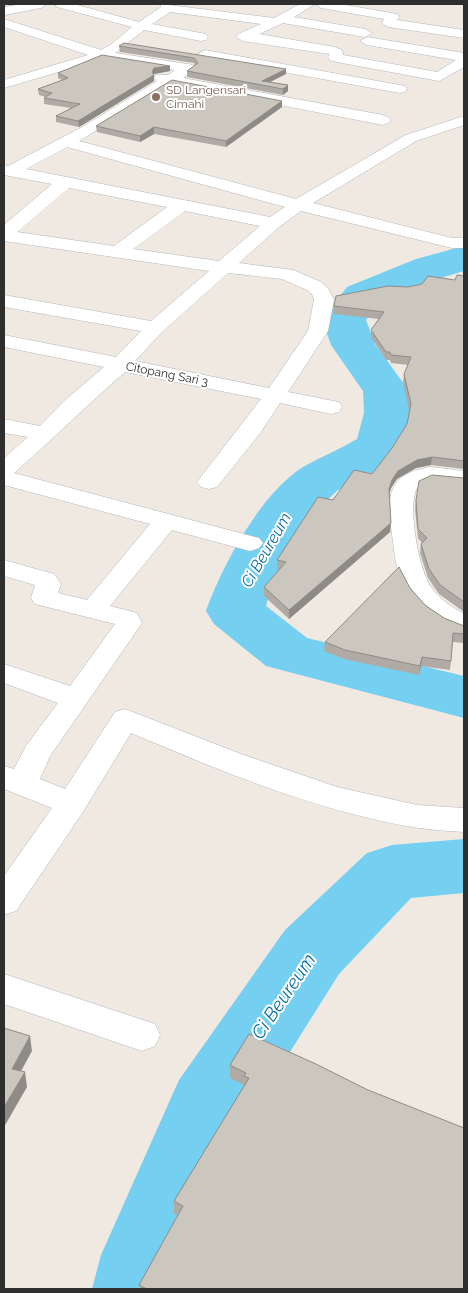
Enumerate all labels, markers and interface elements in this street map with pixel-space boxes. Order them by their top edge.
place label: SD Langensari Cimahi [166,83,246,111]
marker: SD Langensari Cimahi [150,91,162,103]
street label: Citopang Sari 3 [125,359,209,389]
water label: Ci Beureum [237,509,295,591]
water label: Ci Beureum [246,949,320,1043]

